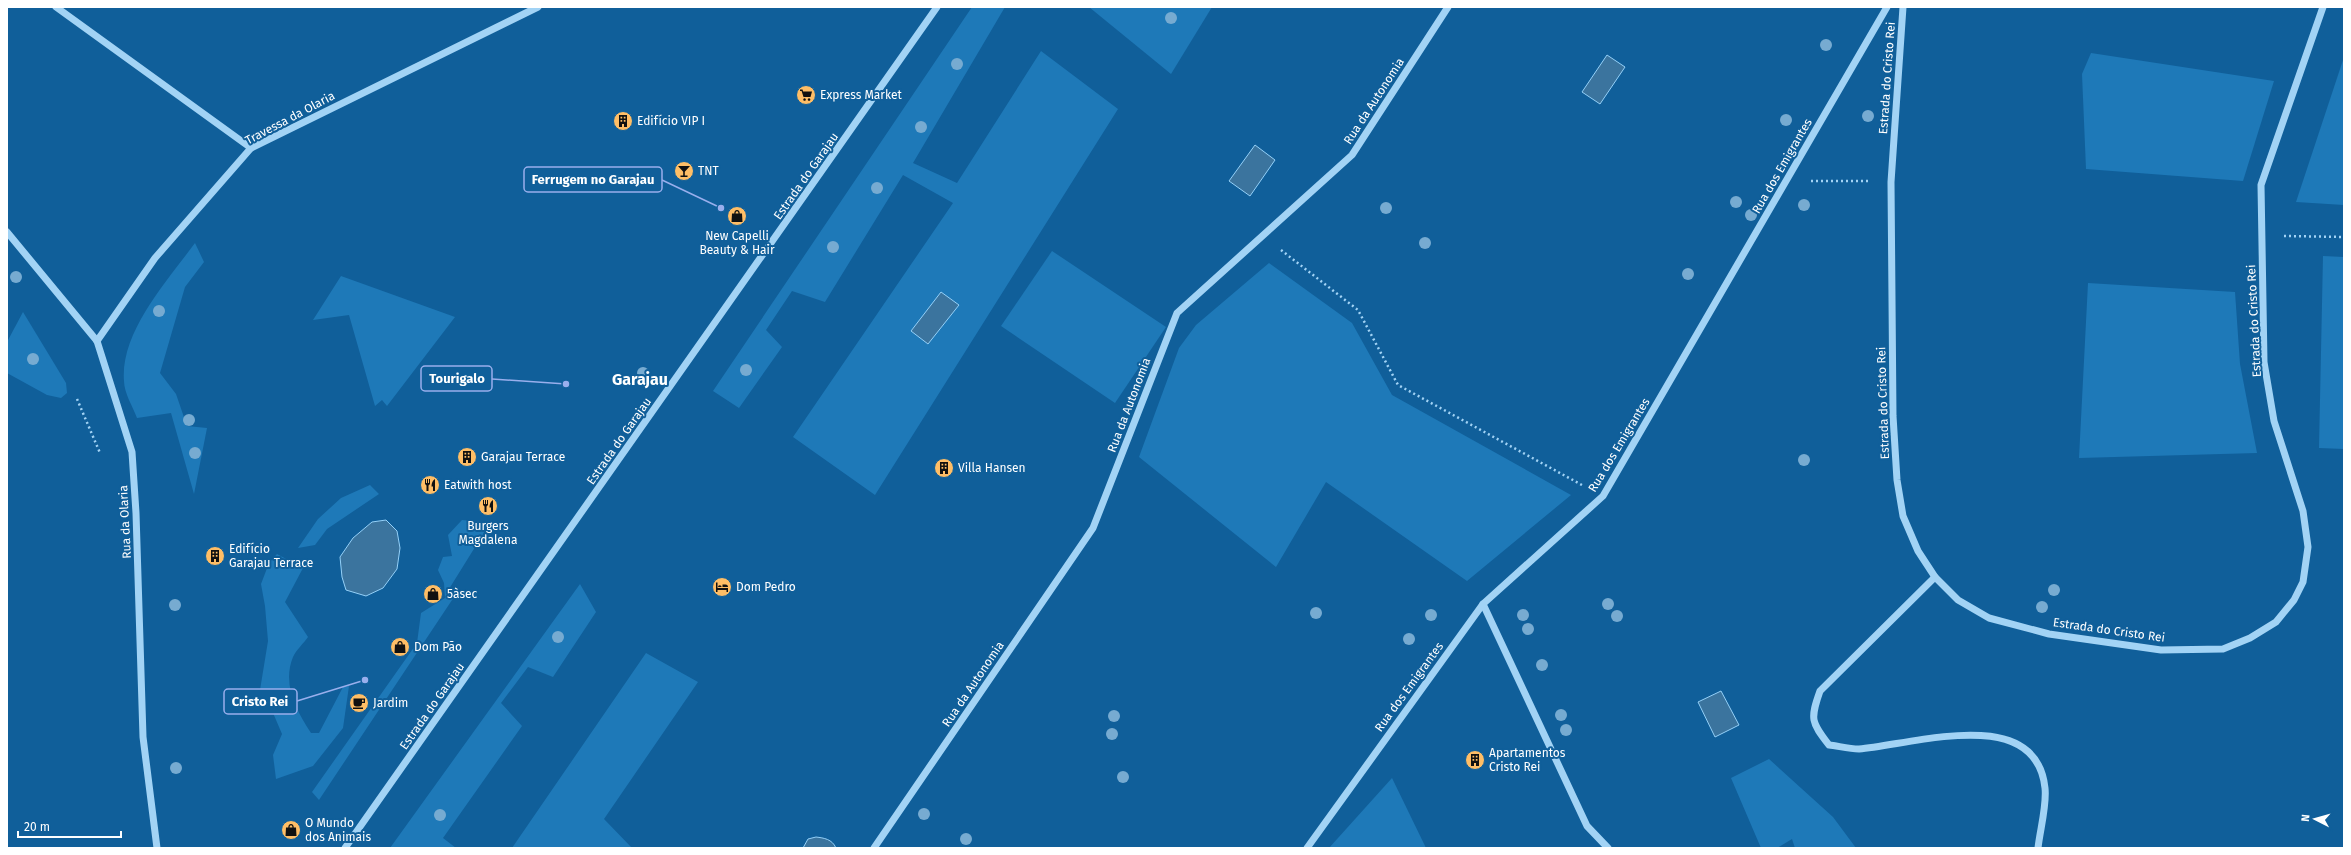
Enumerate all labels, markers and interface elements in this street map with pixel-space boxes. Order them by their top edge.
street label: Estrada do Cristo Rei [1876,21,1898,135]
street label: Rua da Autonomia [1341,55,1407,147]
supermarket icon: Express Market [795,84,817,106]
place label: Express Market [820,88,903,102]
street label: Travessa da Olaria [243,89,337,147]
building icon: Edifício VIP I [612,110,634,132]
place label: Edifício VIP I [637,114,705,128]
street label: Rua dos Emigrantes [1749,116,1815,216]
street label: Estrada do Garajau [771,130,841,222]
bar icon: TNT [673,160,695,182]
place label: TNT [698,164,719,178]
callout: Ferrugem no Garajau [524,167,662,192]
text: Ferrugem no Garajau [532,172,654,187]
shop icon: New Capelli Beauty & Hair [726,205,748,227]
place label: New Capelli Beauty & Hair [699,229,775,257]
street label: Estrada do Cristo Rei [2244,264,2264,378]
street label: Estrada do Cristo Rei [1874,346,1892,460]
street label: Rua da Autonomia [1105,356,1153,454]
callout: Tourigalo [421,366,492,391]
district label: Garajau [612,370,668,389]
text: Tourigalo [429,371,485,386]
street label: Estrada do Garajau [584,395,654,487]
street label: Rua dos Emigrantes [1585,395,1653,495]
building icon: Garajau Terrace [456,446,478,468]
place label: Garajau Terrace [481,450,565,464]
building icon: Villa Hansen [933,457,955,479]
place label: Villa Hansen [958,461,1026,475]
restaurant icon: Eatwith host [419,474,441,496]
place label: Eatwith host [444,478,512,492]
street label: Rua da Olaria [116,485,134,559]
restaurant icon: Burgers Magdalena [477,495,499,517]
place label: Burgers Magdalena [459,519,517,547]
place label: Edifício Garajau Terrace [229,542,313,570]
building icon: Edifício Garajau Terrace [204,545,226,567]
hotel icon: Dom Pedro [711,576,733,598]
place label: Dom Pedro [736,580,796,594]
shop icon: 5àsec [422,583,444,605]
place label: 5àsec [447,587,478,601]
street label: Estrada do Cristo Rei [2052,615,2166,645]
shop icon: Dom Pão [389,636,411,658]
street label: Rua da Autonomia [939,639,1007,729]
street label: Rua dos Emigrantes [1372,639,1446,734]
place label: Dom Pão [414,640,462,654]
street label: Estrada do Garajau [397,660,467,752]
callout: Cristo Rei [224,689,297,714]
cafe icon: Jardim [348,692,370,714]
text: Cristo Rei [232,694,289,709]
place label: Jardim [373,696,408,710]
place label: Apartamentos Cristo Rei [1489,746,1566,774]
building icon: Apartamentos Cristo Rei [1464,749,1486,771]
north arrow [2295,799,2335,839]
scale bar [18,813,121,839]
text: N [2299,814,2312,822]
place label: O Mundo dos Animais [305,816,371,844]
shop icon: O Mundo dos Animais [280,819,302,841]
text: 20 m [24,820,50,834]

